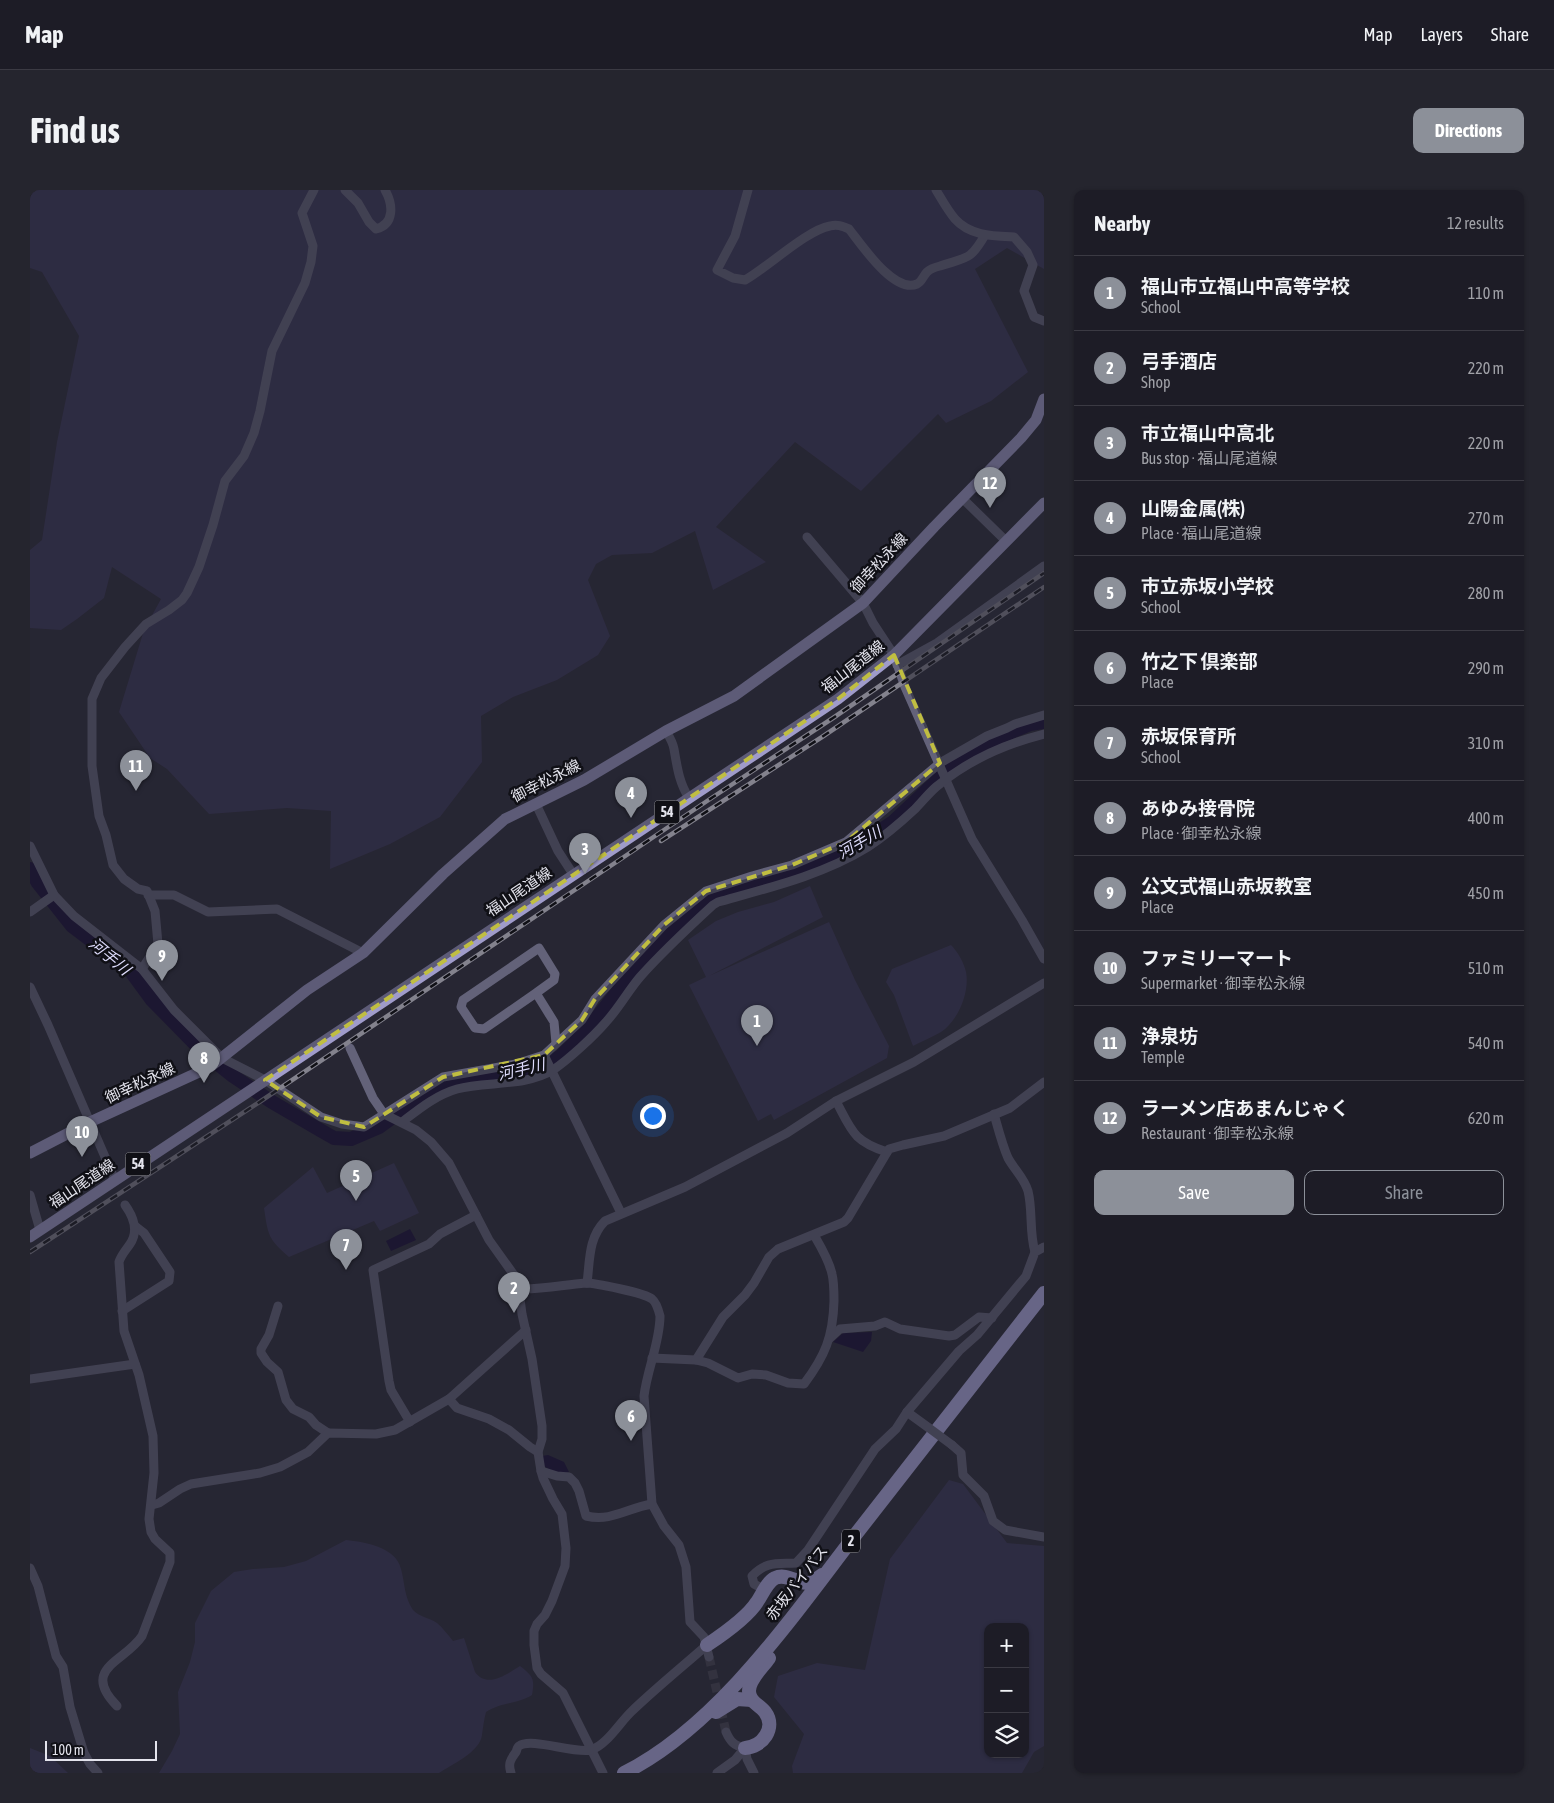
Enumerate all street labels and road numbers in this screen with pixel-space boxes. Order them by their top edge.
street label: 御幸松永線 [847,529,910,596]
street label: 福山尾道線 [818,637,887,696]
street label: 御幸松永線 [508,756,583,805]
road number: 54 [654,800,680,824]
street label: 福山尾道線 [483,864,555,920]
street label: 御幸松永線 [102,1059,177,1106]
road number: 54 [126,1152,150,1176]
street label: 福山尾道線 [46,1156,118,1212]
road number: 2 [842,1530,860,1552]
street label: 赤坂バイパス [762,1542,831,1623]

